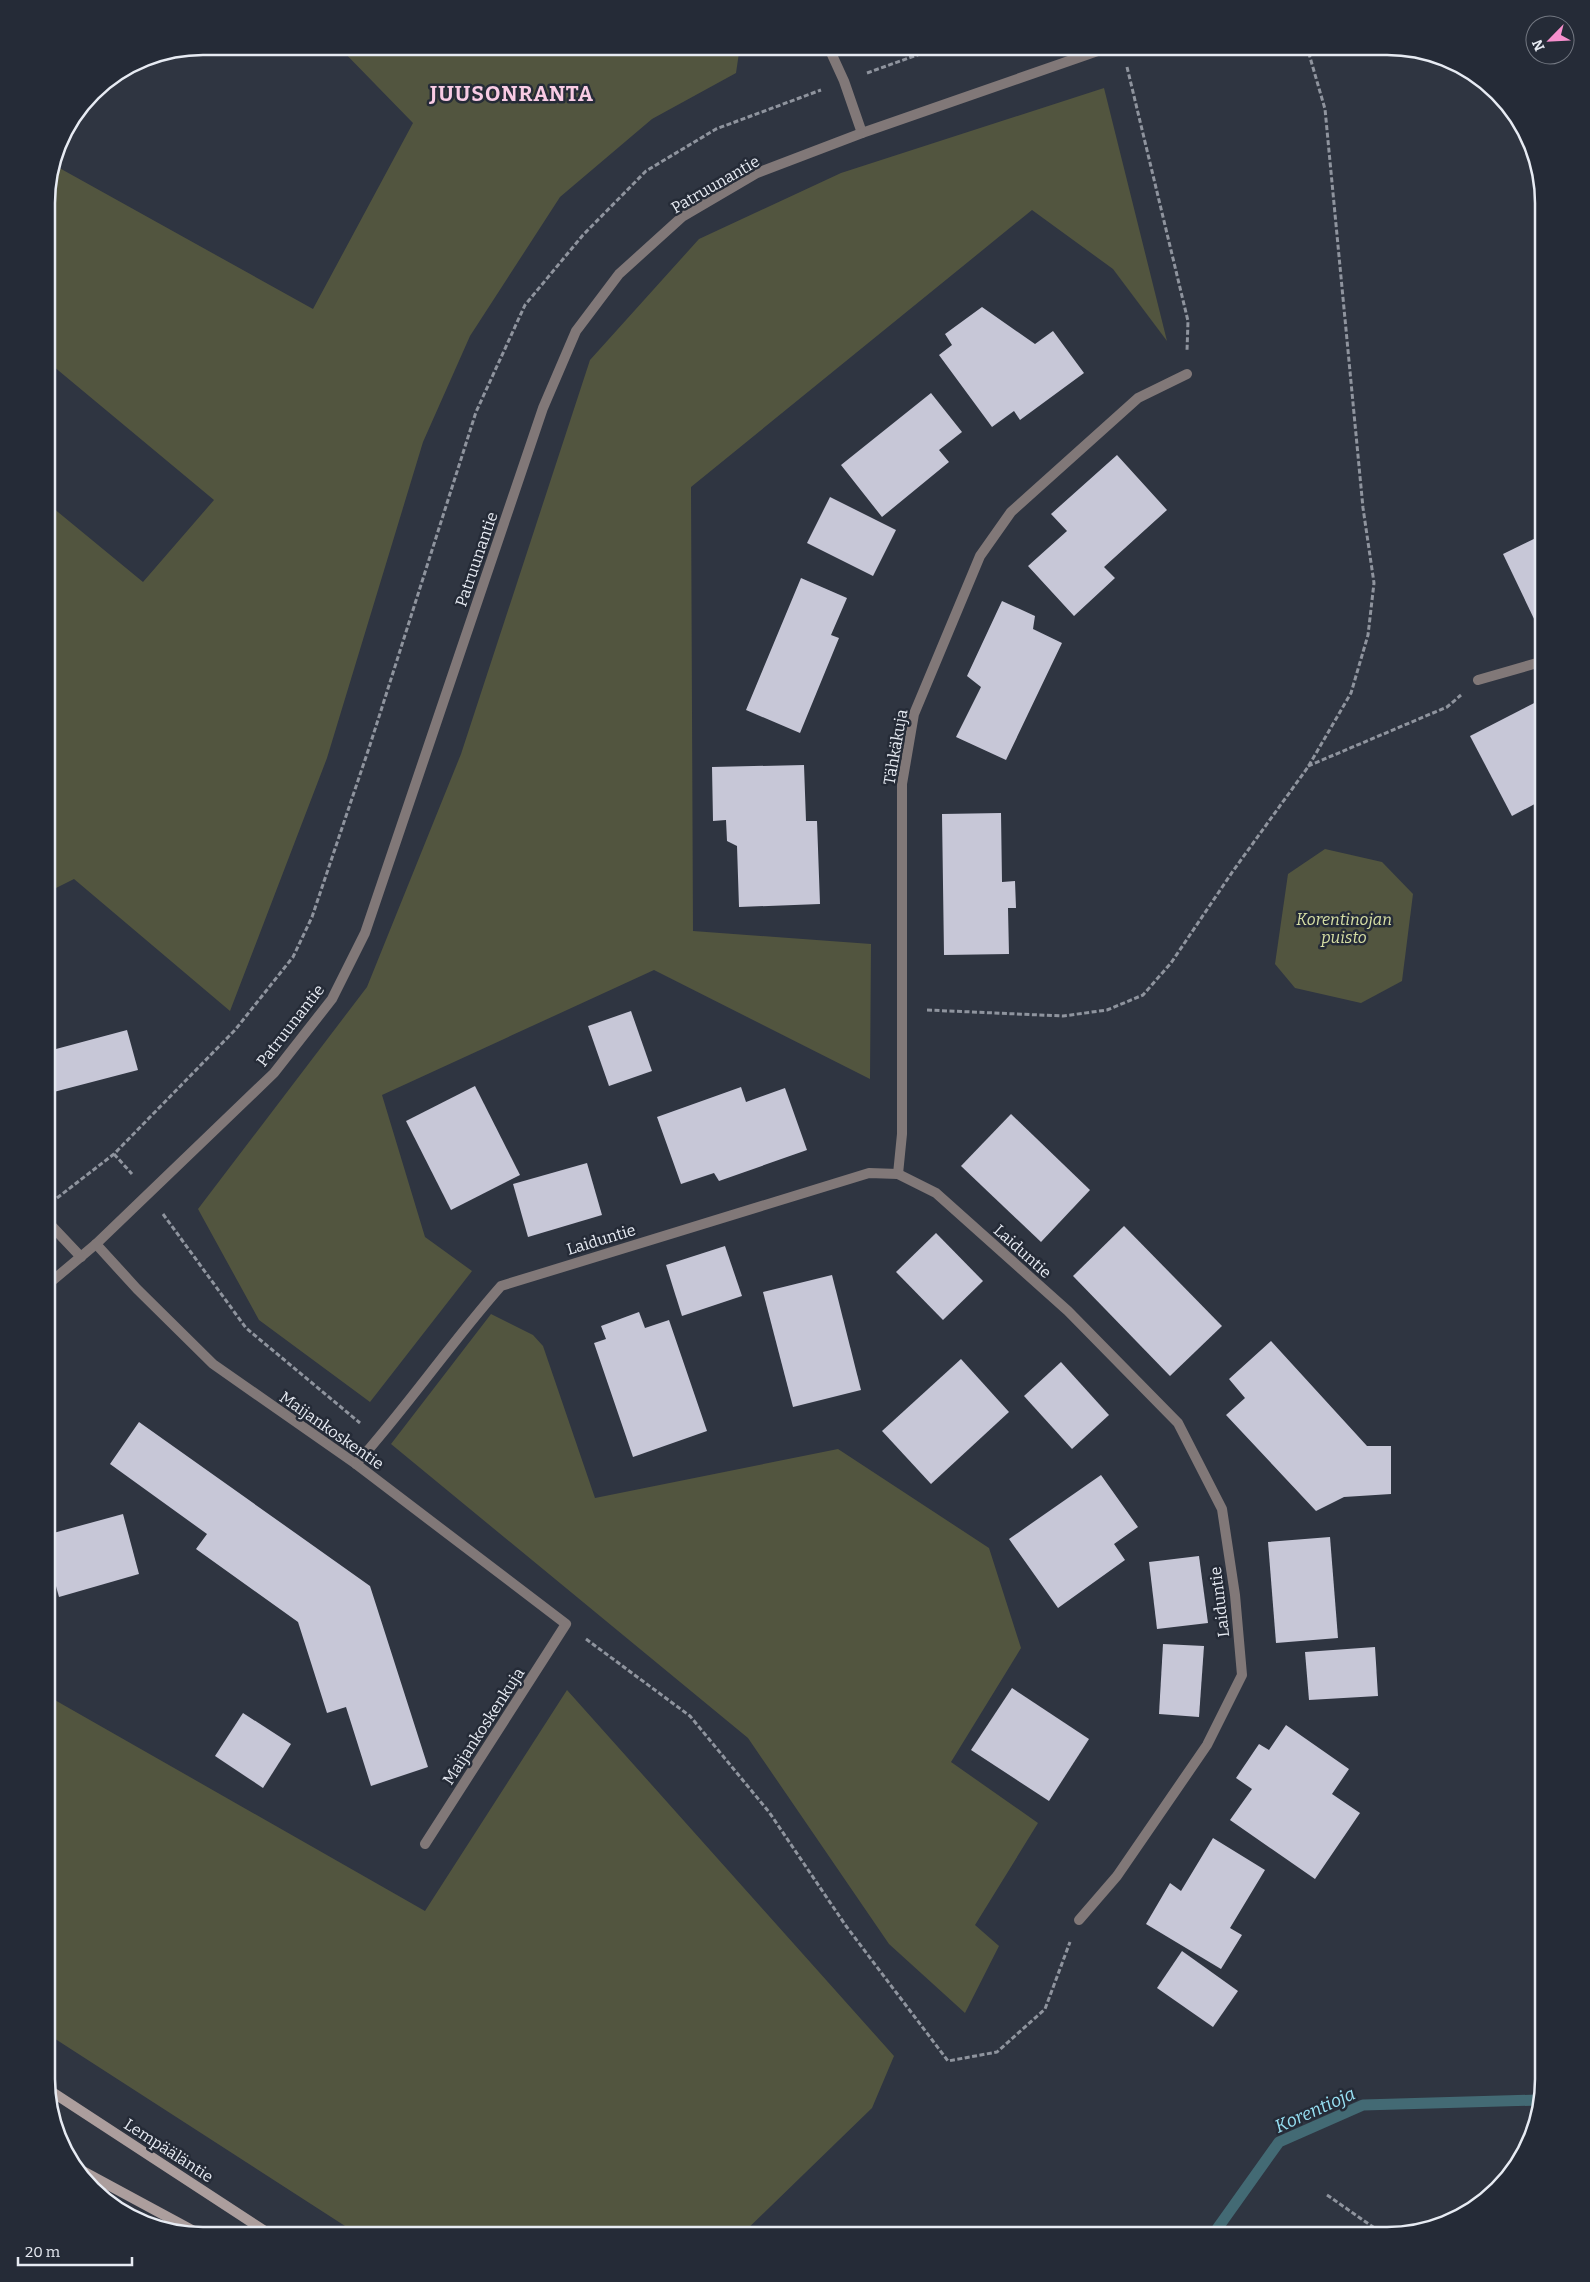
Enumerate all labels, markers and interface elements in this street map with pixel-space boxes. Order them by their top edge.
north arrow [1525,15,1575,65]
text: N [1529,37,1549,53]
district label: JUUSONRANTA [429,81,594,107]
street label: Patruunantie [668,151,763,217]
street label: Patruunantie [451,509,502,609]
street label: Tähkäkuja [880,708,912,786]
park label: Korentinojan puisto [1296,910,1392,947]
street label: Patruunantie [252,981,328,1070]
street label: Laiduntie [564,1220,638,1259]
street label: Laiduntie [990,1221,1055,1282]
street label: Maijankoskentie [276,1387,387,1473]
street label: Laiduntie [1206,1566,1233,1638]
street label: Maijankoskenkuja [439,1664,528,1788]
water label: Korentioja [1271,2082,1359,2138]
street label: Lempääläntie [121,2115,217,2186]
scale bar [18,2234,131,2266]
text: 20 m [25,2243,61,2261]

